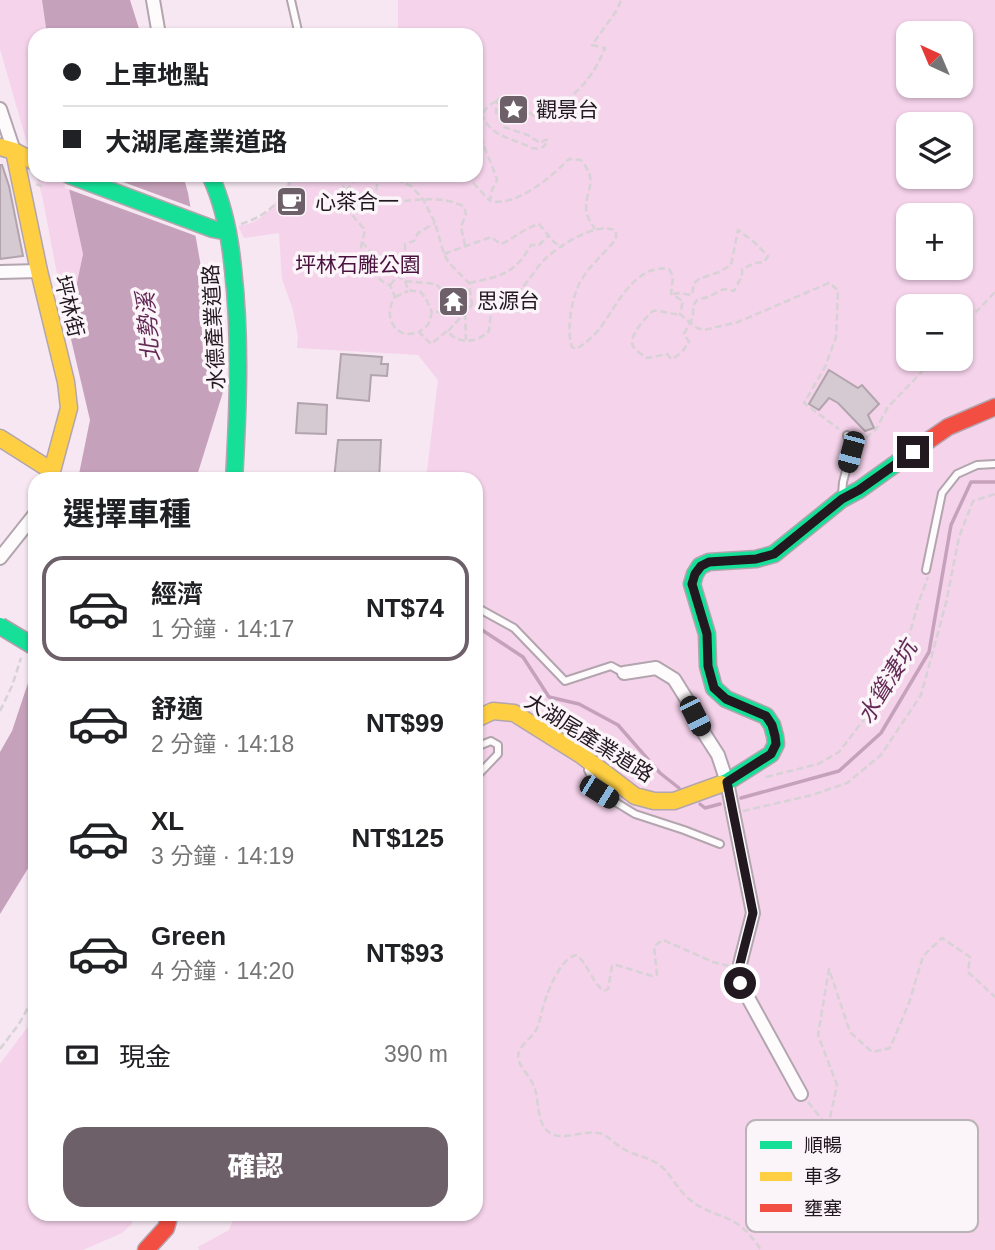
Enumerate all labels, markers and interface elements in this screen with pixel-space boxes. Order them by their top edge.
north arrow [896,21,973,98]
map controls [896,21,973,371]
text: 上車地點 [105,60,209,90]
place icon: 觀景台 [496,93,530,127]
place label: 觀景台 [536,98,599,121]
button: layers [896,112,973,189]
text: 大湖尾產業道路 [105,127,287,157]
cafe icon: 心茶合一 [275,185,309,219]
place label: 心茶合一 [315,190,399,213]
button: + [896,203,973,280]
park label: 坪林石雕公園 [295,253,421,276]
street label: 水德產業道路 [199,264,228,391]
street label: 坪林街 [51,273,88,339]
temple icon: 思源台 [437,284,471,318]
water label: 北勢溪 [132,289,164,363]
place label: 思源台 [477,289,540,312]
button: − [896,294,973,371]
car [836,429,867,475]
route end [897,436,929,468]
text: 選擇車種 [63,496,191,532]
icon: car [67,577,130,640]
text: 經濟 [151,579,203,609]
text: NT$74 [366,593,444,623]
text: 1 分鐘 · 14:17 [151,616,294,642]
water label: 水聳淒坑 [852,633,923,728]
street label: 大湖尾產業道路 [521,689,658,786]
icon: car [67,692,130,755]
car [677,693,714,739]
text: 舒適 [151,694,203,724]
text: NT$99 [366,708,444,738]
text: 2 分鐘 · 14:18 [151,731,294,757]
car [576,772,623,812]
text: XL [151,806,184,836]
icon: car [67,807,130,870]
text: NT$125 [352,823,444,853]
text: 3 分鐘 · 14:19 [151,843,294,869]
text: Green [151,921,226,951]
icon: car [67,922,130,985]
text: NT$93 [366,938,444,968]
text: 4 分鐘 · 14:20 [151,958,294,984]
route start [724,967,756,999]
icon: cash [63,1036,101,1074]
text: 390 m [384,1041,448,1067]
text: 現金 [119,1042,171,1072]
legend [746,1120,978,1232]
button: 確認 [63,1127,448,1207]
text: 順暢 [804,1135,842,1156]
text: 車多 [804,1166,842,1187]
text: 壅塞 [804,1198,842,1219]

